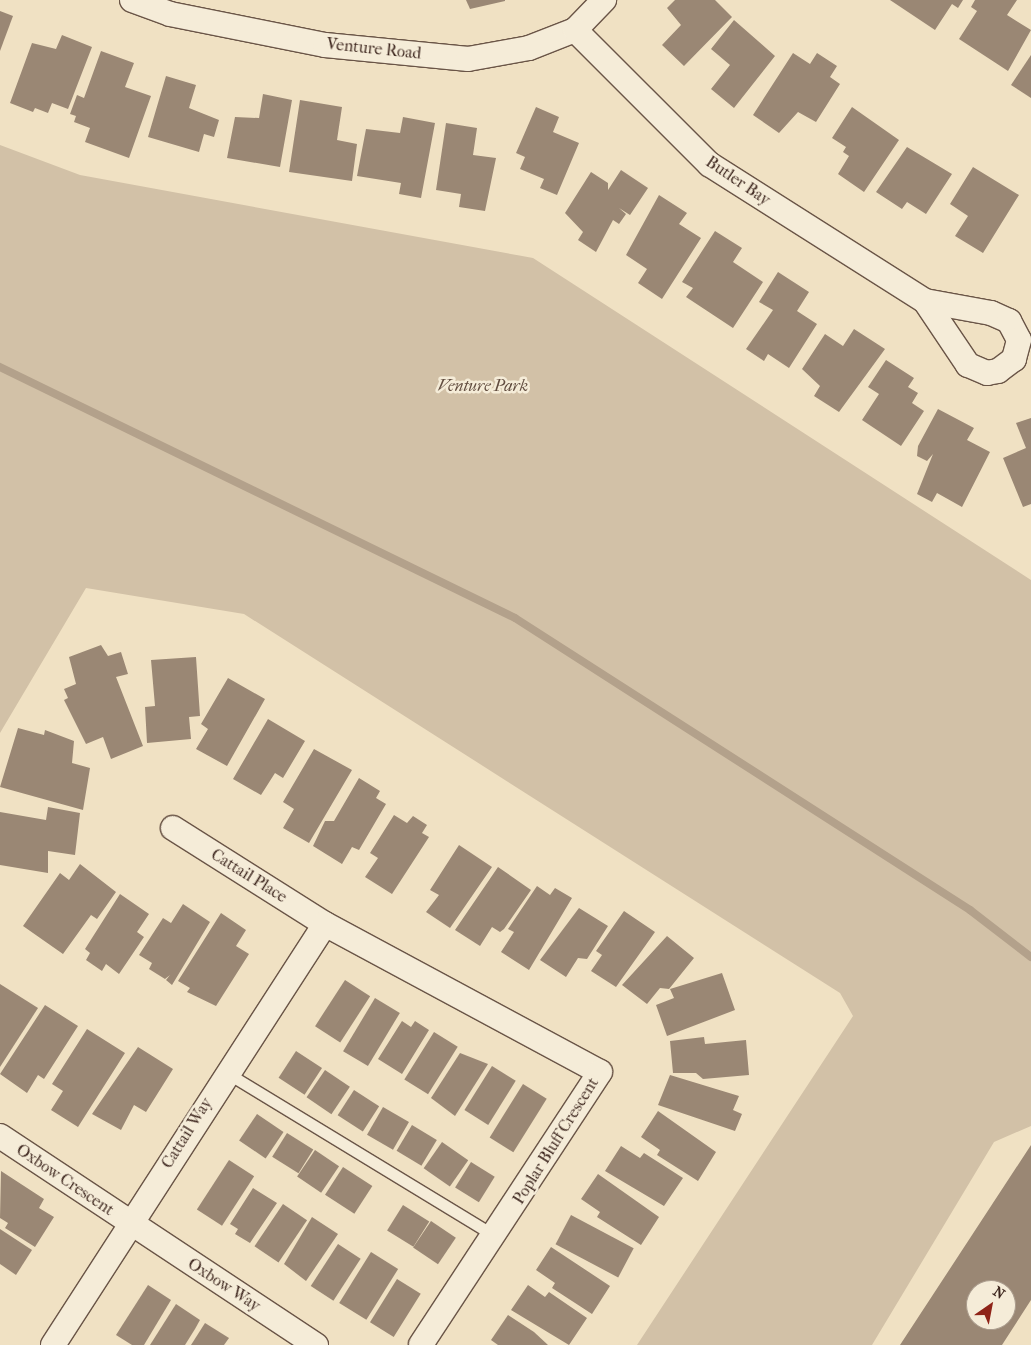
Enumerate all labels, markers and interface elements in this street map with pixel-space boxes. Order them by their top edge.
street label: Venture Road [326,34,422,64]
street label: Butler Bay [702,152,774,210]
park label: Venture Park [438,376,528,396]
street label: Cattail Place [207,845,291,907]
street label: Poplar Bluff Crescent [509,1074,603,1208]
street label: Cattail Way [158,1094,216,1172]
street label: Oxbow Crescent [13,1140,117,1220]
street label: Oxbow Way [184,1254,264,1316]
north arrow [966,1280,1016,1330]
text: N [990,1283,1008,1303]

